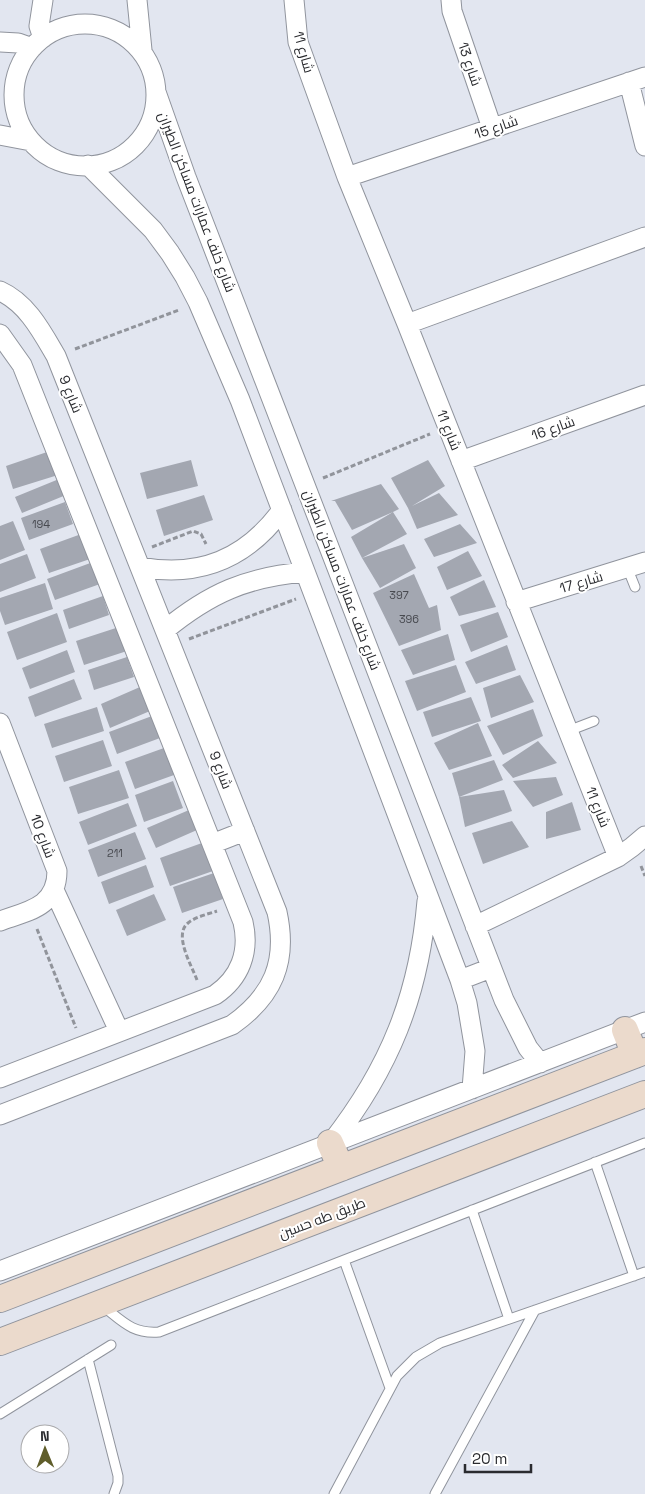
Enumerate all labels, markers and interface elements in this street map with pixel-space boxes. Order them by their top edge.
street label: شارع 11 [289,29,319,75]
street label: شارع 13 [454,40,486,88]
street label: شارع خلف عمارات مساكن الطيران [154,109,240,295]
street label: شارع 15 [472,111,520,143]
street label: شارع 9 [55,372,87,416]
street label: شارع 11 [433,407,465,453]
street label: شارع 16 [529,412,577,444]
street label: شارع خلف عمارات مساكن الطيران [299,487,385,673]
house number: 194 [32,517,50,531]
street label: شارع 17 [557,567,605,597]
house number: 397 [389,588,409,602]
house number: 396 [399,612,419,626]
street label: شارع 9 [206,748,236,792]
street label: شارع 11 [582,784,614,830]
street label: شارع 10 [26,812,60,860]
house number: 211 [107,846,123,860]
street label: طريق طه حسين [276,1193,368,1243]
north arrow [20,1424,70,1474]
text: N [40,1427,50,1445]
scale bar [465,1442,531,1474]
text: 20 m [472,1449,507,1468]

